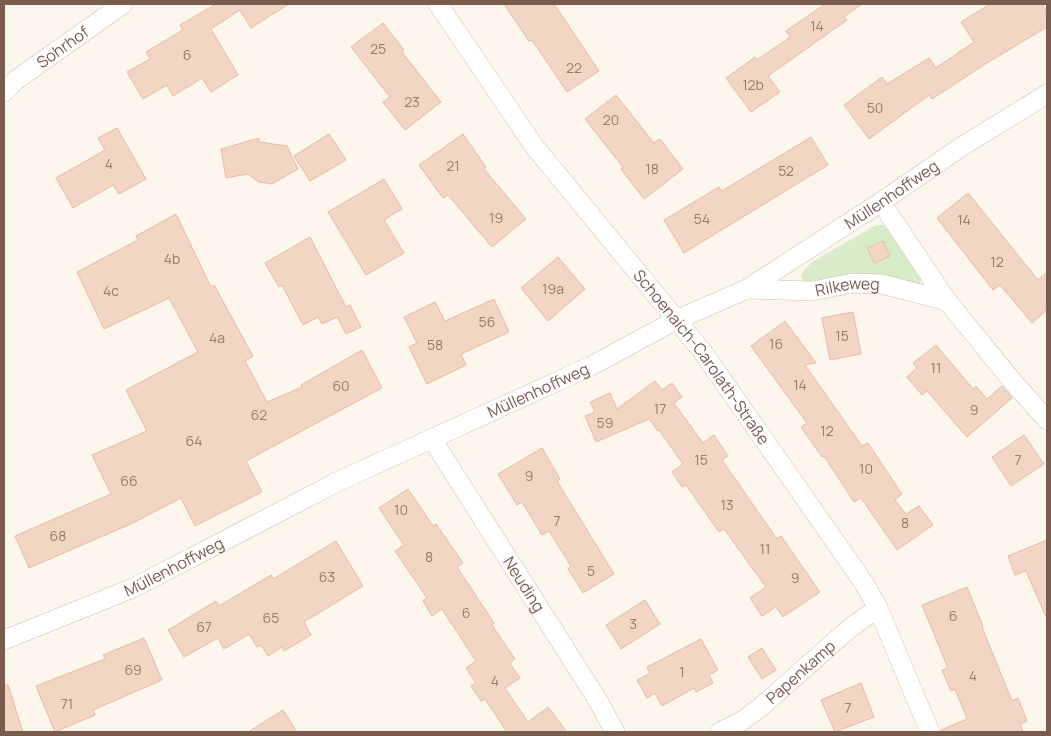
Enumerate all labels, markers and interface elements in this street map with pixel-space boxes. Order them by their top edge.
house number: 14 [810,16,824,35]
street label: Sohrhof [32,21,93,73]
house number: 25 [370,39,386,58]
house number: 6 [183,45,191,64]
house number: 22 [566,58,582,77]
house number: 12b [742,75,764,94]
house number: 23 [404,92,420,111]
house number: 50 [867,98,883,117]
house number: 20 [603,110,619,129]
house number: 4 [105,154,113,173]
street label: Müllenhoffweg [840,155,943,234]
house number: 21 [446,156,460,175]
house number: 18 [645,159,659,178]
house number: 52 [778,161,794,180]
house number: 19 [489,208,503,227]
house number: 54 [694,209,710,228]
house number: 14 [957,210,971,229]
house number: 4b [164,249,180,268]
house number: 12 [990,252,1004,271]
street label: Schoenaich-Carolath-Straße [628,265,775,449]
street label: Rilkeweg [813,272,880,301]
house number: 19a [542,279,564,298]
house number: 4c [103,281,119,300]
house number: 56 [479,312,495,331]
house number: 15 [835,326,849,345]
house number: 4a [209,328,225,347]
house number: 16 [769,334,783,353]
house number: 58 [427,335,443,354]
street label: Müllenhoffweg [484,357,592,423]
house number: 11 [931,358,941,377]
house number: 14 [793,375,807,394]
house number: 60 [332,376,350,395]
house number: 17 [654,399,666,418]
house number: 9 [970,400,978,419]
house number: 62 [251,405,267,424]
house number: 59 [597,413,613,432]
house number: 12 [820,421,834,440]
house number: 64 [186,431,202,450]
house number: 15 [694,450,708,469]
house number: 7 [1014,450,1022,469]
house number: 10 [859,459,873,478]
house number: 9 [525,466,533,485]
house number: 66 [120,471,138,490]
house number: 13 [720,495,734,514]
house number: 10 [394,500,408,519]
house number: 7 [553,511,561,530]
house number: 8 [901,513,909,532]
house number: 68 [50,526,66,545]
street label: Müllenhoffweg [121,532,227,602]
house number: 11 [760,539,770,558]
house number: 8 [425,547,433,566]
street label: Neuding [498,552,550,616]
house number: 5 [587,561,595,580]
house number: 63 [319,567,335,586]
house number: 9 [791,568,799,587]
house number: 6 [462,603,470,622]
house number: 6 [949,606,957,625]
house number: 65 [263,608,279,627]
house number: 3 [629,614,637,633]
house number: 67 [196,617,212,636]
street label: Papenkamp [761,635,840,709]
house number: 69 [124,660,142,679]
house number: 1 [679,662,685,681]
house number: 4 [969,666,977,685]
house number: 4 [491,671,499,690]
house number: 71 [61,694,73,713]
house number: 7 [844,698,852,717]

